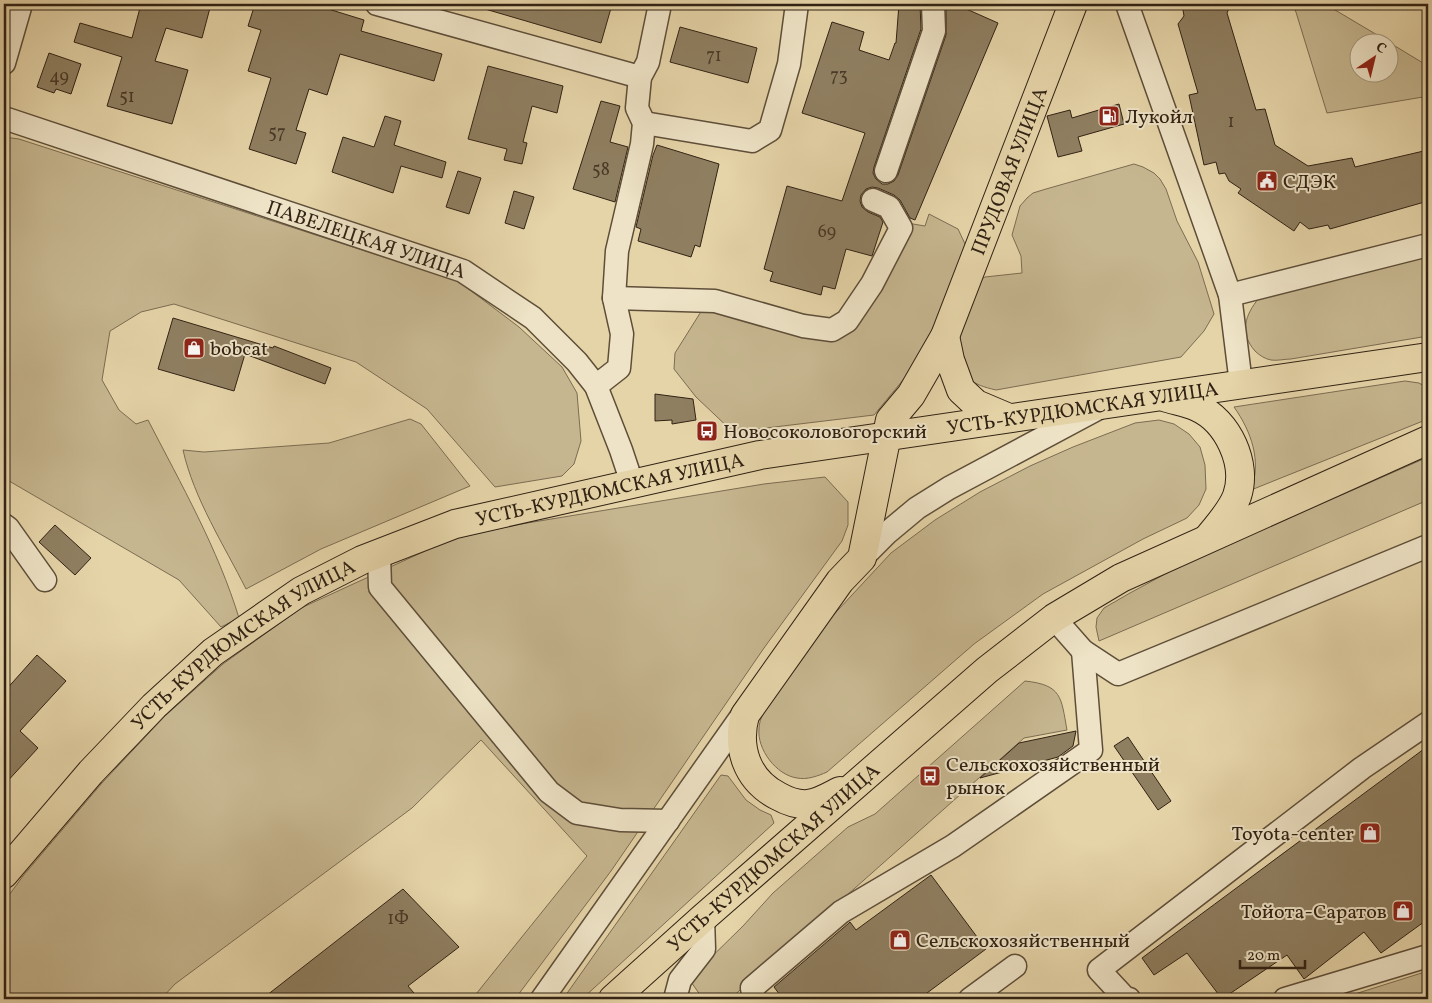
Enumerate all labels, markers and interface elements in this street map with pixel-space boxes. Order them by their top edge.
north arrow [1350,32,1400,82]
text: С [1371,38,1390,59]
house number: 71 [706,44,722,69]
house number: 73 [830,64,848,89]
house number: 49 [49,65,69,90]
street label: ПРУДОВАЯ УЛИЦА [965,83,1056,260]
house number: 51 [119,85,135,110]
fuel station icon: Лукойл [1097,104,1121,128]
place label: Лукойл [1125,104,1193,132]
house number: 1 [1228,110,1234,135]
house number: 57 [268,121,286,146]
house number: 58 [592,158,610,183]
public building icon: СДЭК [1255,169,1279,193]
place label: СДЭК [1283,169,1336,197]
street label: ПАВЕЛЕЦКАЯ УЛИЦА [262,194,469,287]
house number: 69 [818,220,836,245]
shop icon: bobcat [182,336,206,360]
place label: bobcat [210,336,268,364]
street label: УСТЬ-КУРДЮМСКАЯ УЛИЦА [945,376,1220,443]
bus stop icon: Новосоколовогорский [695,419,719,443]
place label: Новосоколовогорский [723,419,927,447]
street label: УСТЬ-КУРДЮМСКАЯ УЛИЦА [473,447,747,535]
street label: УСТЬ-КУРДЮМСКАЯ УЛИЦА [126,554,361,738]
place label: Сельскохозяйственный рынок [946,752,1160,803]
street label: УСТЬ-КУРДЮМСКАЯ УЛИЦА [662,758,887,959]
bus stop icon: Сельскохозяйственный рынок [918,764,942,788]
place label: Toyota-center [1232,821,1354,849]
shop icon: Toyota-center [1358,821,1382,845]
place label: Тойота-Саратов [1241,899,1387,927]
shop icon: Тойота-Саратов [1391,899,1415,923]
house number: 1Ф [387,907,409,932]
shop icon: Сельскохозяйственный [888,928,912,952]
place label: Сельскохозяйственный [916,928,1130,956]
scale bar [1240,938,1304,970]
text: 20 m [1247,946,1280,967]

